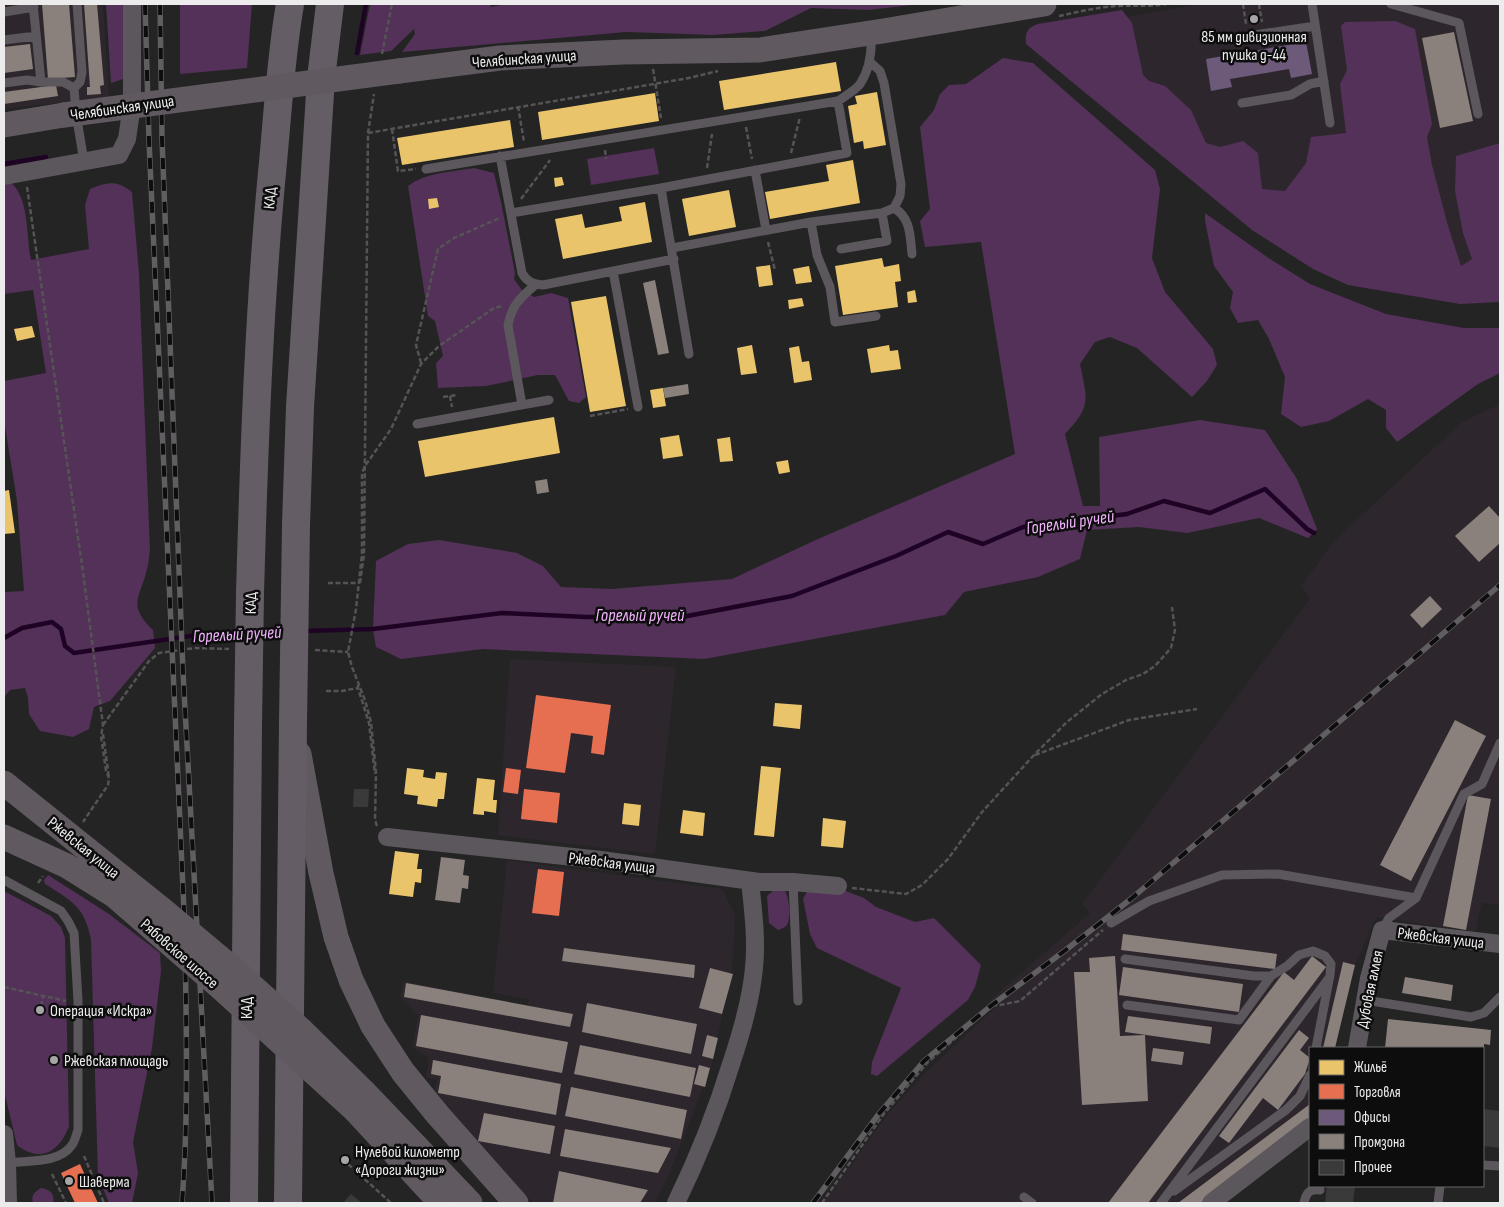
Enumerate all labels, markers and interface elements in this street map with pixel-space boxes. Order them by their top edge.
marker: 85 мм дивизионная пушка д-44 [1248,13,1260,25]
place label: 85 мм дивизионная пушка д-44 [1201,28,1307,65]
street label: Челябинская улица [471,46,577,73]
street label: Челябинская улица [69,92,175,125]
street label: КАД [260,186,281,210]
water label: Горелый ручей [1025,506,1116,539]
street label: КАД [242,591,261,614]
water label: Горелый ручей [596,605,685,626]
water label: Горелый ручей [192,622,283,647]
street label: Ржевская улица [43,813,123,883]
street label: Ржевская улица [567,849,656,878]
street label: Рябовское шоссе [136,915,222,993]
street label: Ржевская улица [1396,924,1485,953]
street label: Дубовая аллея [1353,949,1388,1030]
street label: КАД [238,997,257,1019]
place label: Операция «Искра» [50,1002,152,1021]
marker: Операция «Искра» [34,1004,46,1016]
legend [1309,1047,1484,1187]
place label: Ржевская площадь [64,1052,168,1071]
marker: Ржевская площадь [48,1054,60,1066]
text: Жильё [1354,1058,1387,1077]
text: Торговля [1354,1083,1401,1102]
text: Офисы [1354,1108,1390,1127]
text: Промзона [1354,1133,1405,1152]
place label: Нулевой километр «Дороги жизни» [355,1143,460,1180]
marker: Нулевой километр «Дороги жизни» [339,1154,351,1166]
text: Прочее [1354,1158,1392,1177]
place label: Шаверма [79,1173,130,1192]
marker: Шаверма [63,1175,75,1187]

